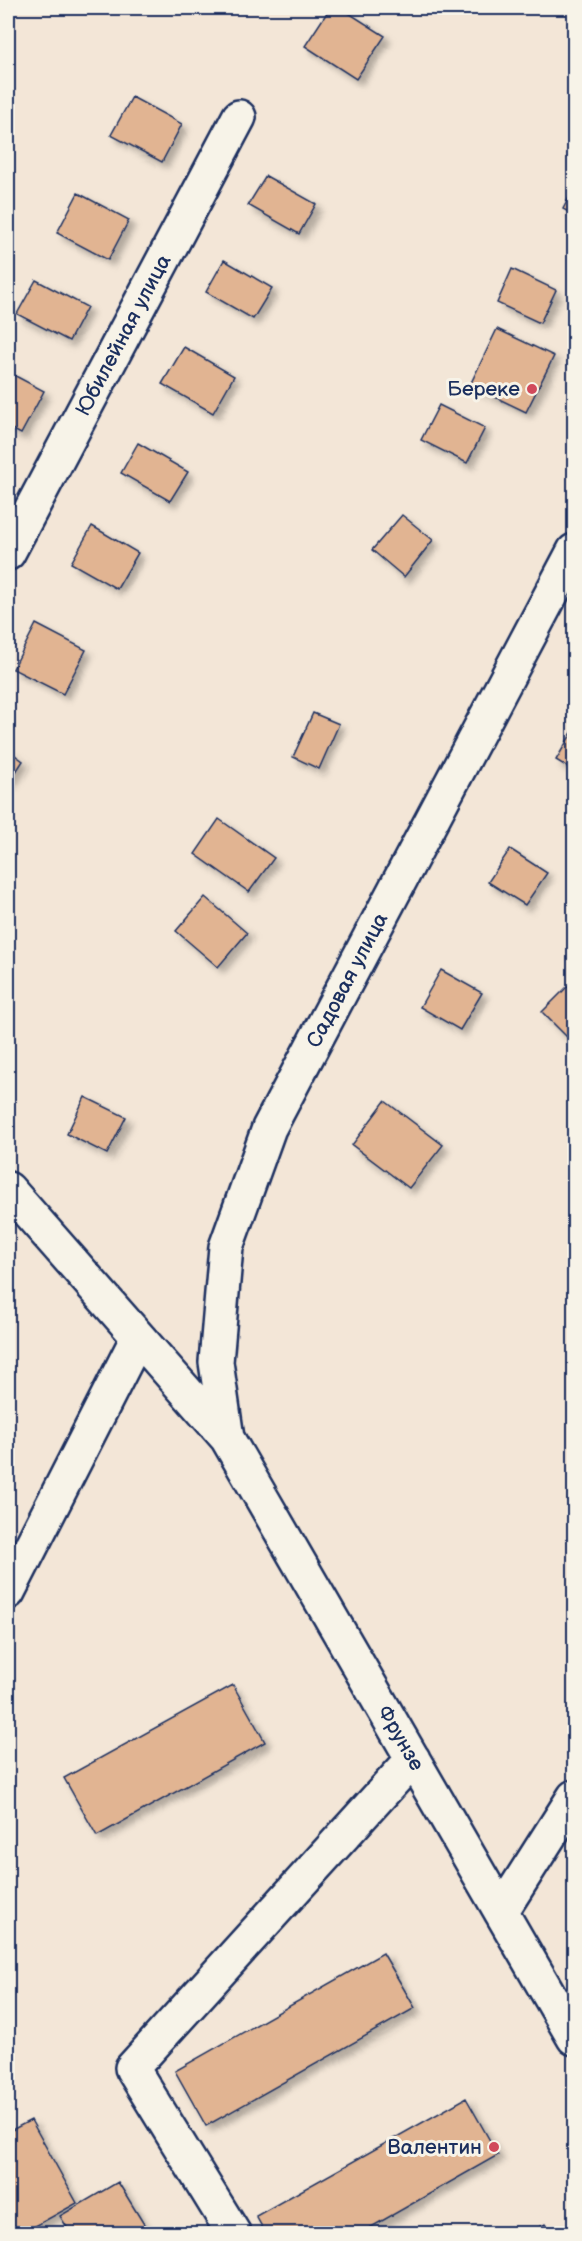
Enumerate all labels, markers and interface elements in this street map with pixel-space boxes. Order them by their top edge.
street label: Юбилейная улица [70,250,177,420]
place label: Береке [447,377,520,402]
marker: Береке [525,382,539,396]
street label: Садовая улица [301,908,394,1052]
street label: Фрунзе [372,1701,429,1776]
place label: Валентин [387,2135,482,2160]
marker: Валентин [487,2140,501,2154]

